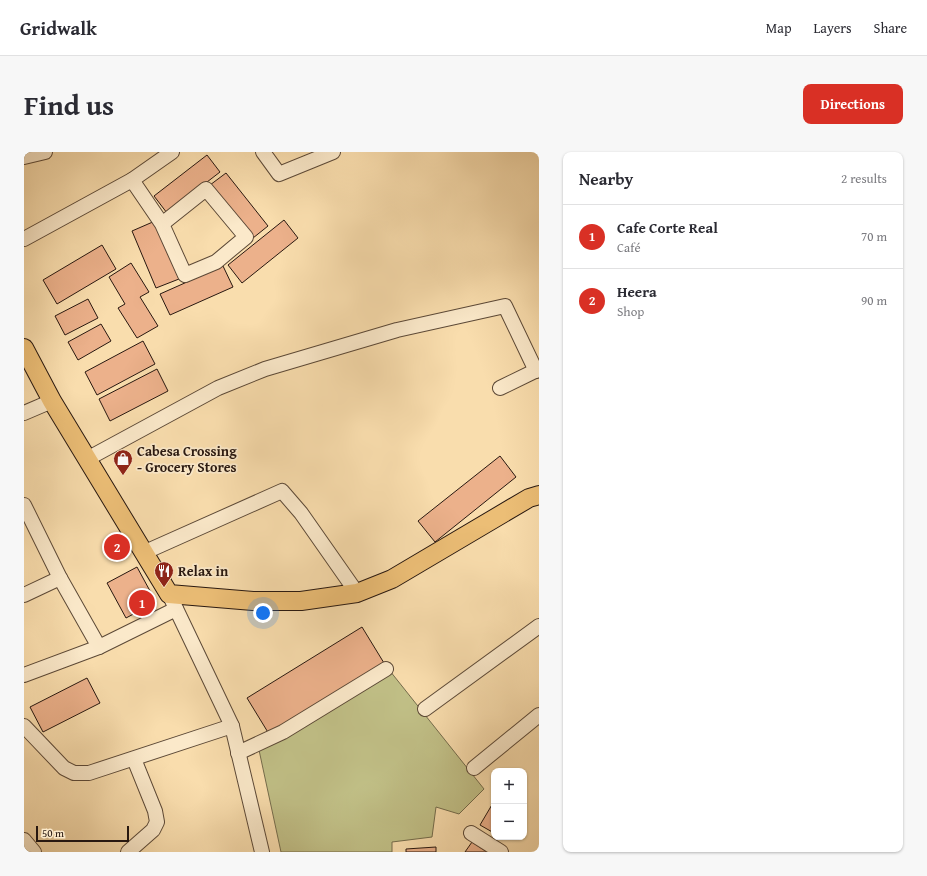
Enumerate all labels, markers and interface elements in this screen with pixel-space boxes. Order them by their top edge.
text: Gridwalk [20,14,97,42]
text: Map [766,18,792,38]
text: Layers [814,18,852,38]
text: Share [874,18,907,38]
text: Find us [24,84,114,125]
button: Directions [803,84,903,124]
text: Nearby [579,166,633,191]
text: 2 results [841,169,887,188]
text: Cafe Corte Real [617,217,718,238]
text: 1 [589,227,595,246]
text: 70 m [861,227,887,246]
text: Café [617,238,640,257]
text: Heera [617,281,657,302]
text: 2 [589,291,595,310]
text: 90 m [861,291,887,310]
text: Shop [617,302,644,321]
place label: Cabesa Crossing - Grocery Stores [137,441,237,477]
shop icon: Cabesa Crossing - Grocery Stores [112,448,134,476]
pin: 2 [104,532,130,562]
restaurant icon: Relax in [153,560,175,588]
place label: Relax in [178,561,229,581]
pin: 1 [129,588,155,618]
your location [253,603,273,623]
map controls [491,768,527,840]
button: + [491,768,527,804]
button: − [491,804,527,840]
scale bar [36,824,129,843]
text: 50 m [42,825,64,841]

